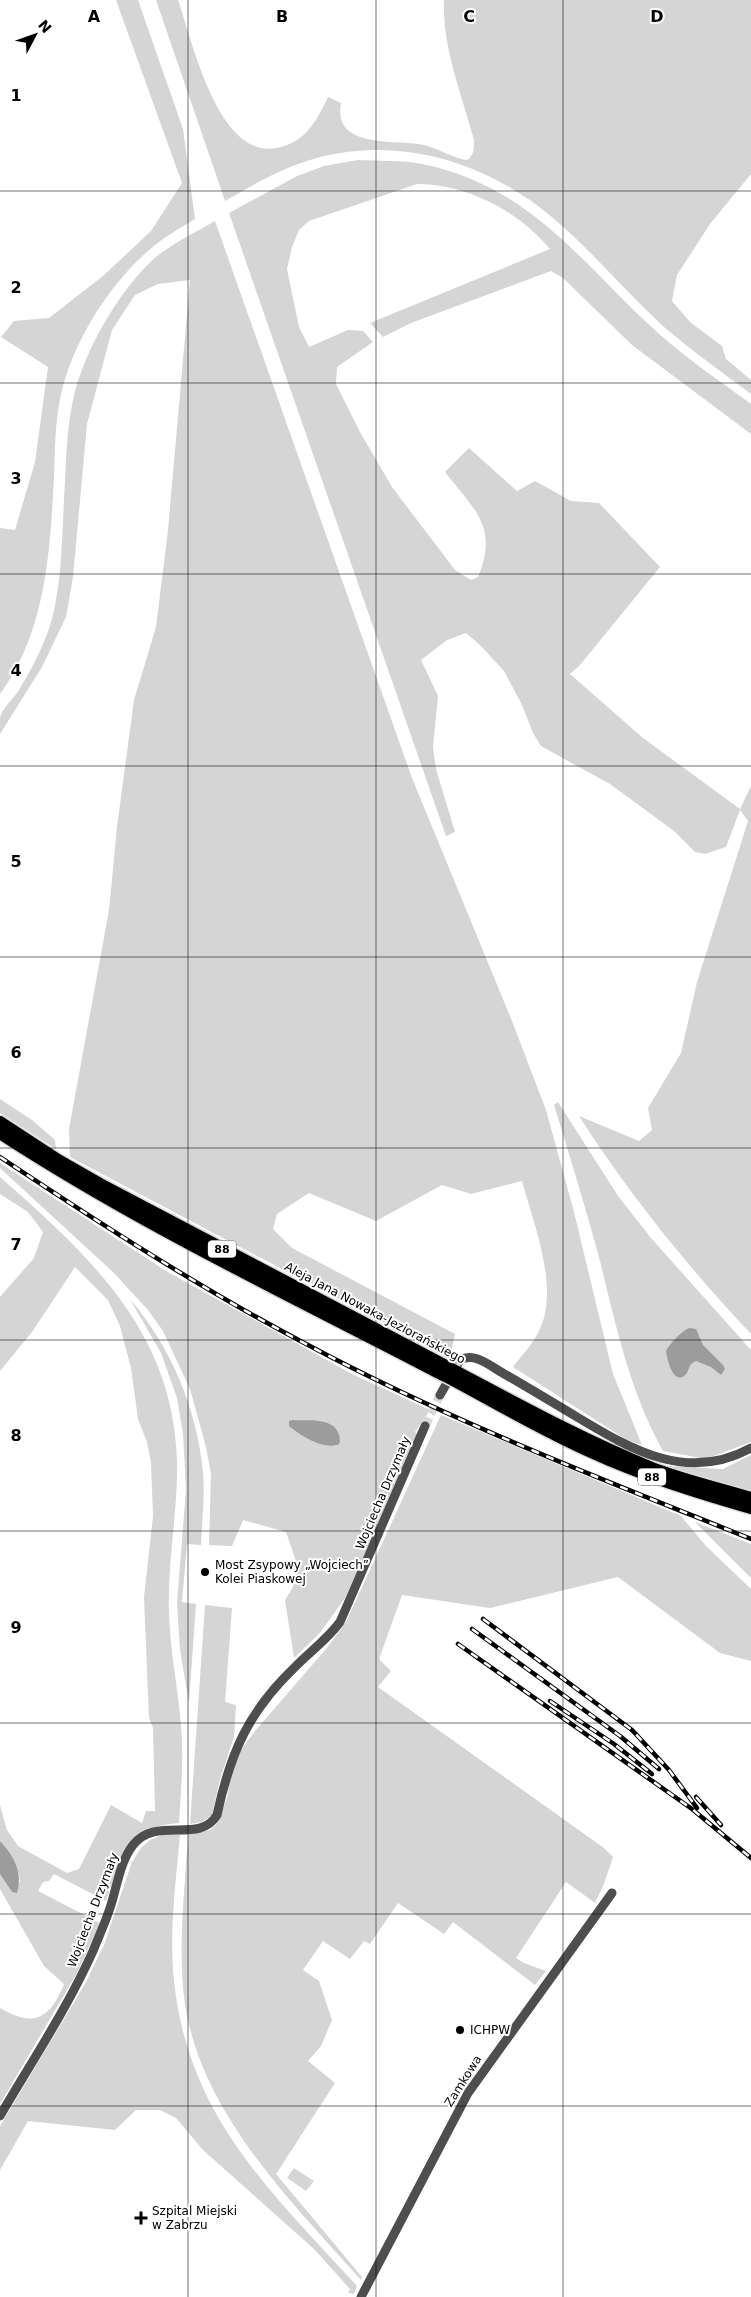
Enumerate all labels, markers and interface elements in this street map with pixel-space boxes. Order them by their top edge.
text: A [88,7,101,26]
text: B [276,7,288,26]
text: C [463,7,475,26]
text: D [650,7,664,26]
north arrow [10,10,60,60]
text: N [35,17,55,36]
text: 1 [10,86,22,105]
text: 2 [10,278,22,297]
text: 3 [10,469,22,488]
text: 4 [10,661,22,680]
text: 5 [10,852,22,871]
text: 6 [10,1043,22,1062]
text: 7 [10,1235,22,1254]
road number: 88 [208,1240,236,1258]
street label: Aleja Jana Nowaka-Jeziorańskiego [282,1259,468,1367]
text: 8 [10,1426,22,1445]
street label: Wojciecha Drzymały [353,1434,413,1552]
road number: 88 [638,1468,666,1485]
place label: Most Zsypowy „Wojciech” Kolei Piaskowej [215,1558,369,1586]
marker: Most Zsypowy „Wojciech” Kolei Piaskowej [199,1566,211,1578]
text: 9 [10,1618,22,1637]
street label: Wojciecha Drzymały [65,1851,121,1969]
place label: ICHPW [470,2023,510,2037]
marker: ICHPW [454,2024,466,2036]
street label: Zamkowa [442,2053,484,2109]
place label: Szpital Miejski w Zabrzu [152,2204,237,2232]
marker: Szpital Miejski w Zabrzu [134,2211,148,2225]

